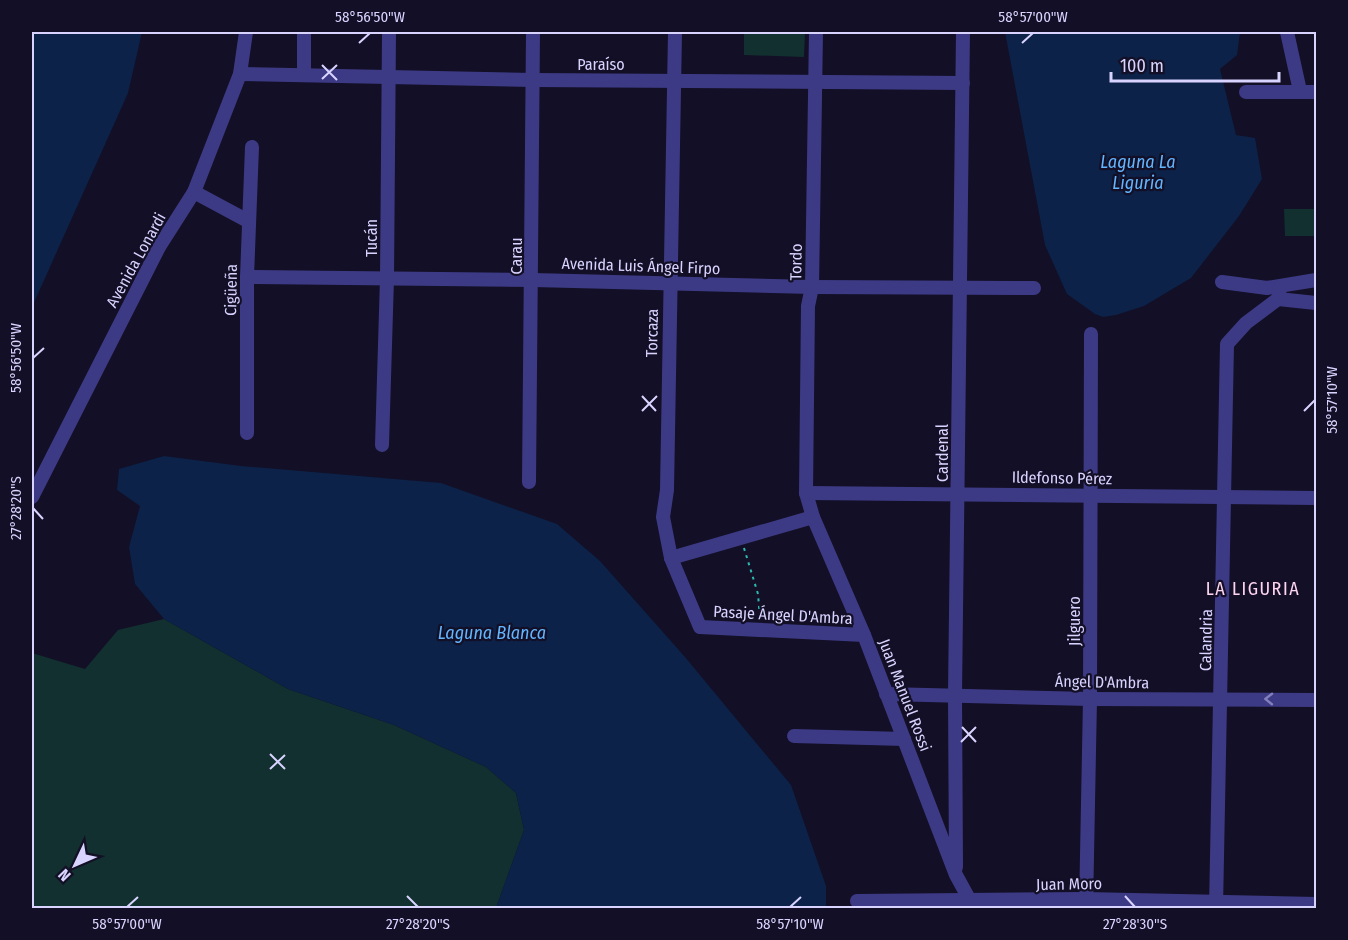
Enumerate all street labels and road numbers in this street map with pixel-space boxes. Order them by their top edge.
street label: Paraíso [577,55,625,74]
street label: Avenida Lonardi [102,209,170,311]
street label: Tucán [362,219,381,257]
street label: Carau [507,237,526,275]
street label: Tordo [786,243,806,281]
street label: Avenida Luis Ángel Firpo [561,254,721,278]
street label: Cigüeña [221,264,241,316]
street label: Torcaza [642,308,662,357]
street label: Cardenal [933,424,952,482]
street label: Ildefonso Pérez [1012,468,1112,488]
street label: Jilguero [1065,596,1084,646]
street label: Pasaje Ángel D'Ambra [713,602,853,628]
street label: Calandria [1196,609,1216,671]
street label: Juan Manuel Rossi [875,636,935,754]
street label: Ángel D'Ambra [1055,672,1149,692]
street label: Juan Moro [1036,874,1102,894]

